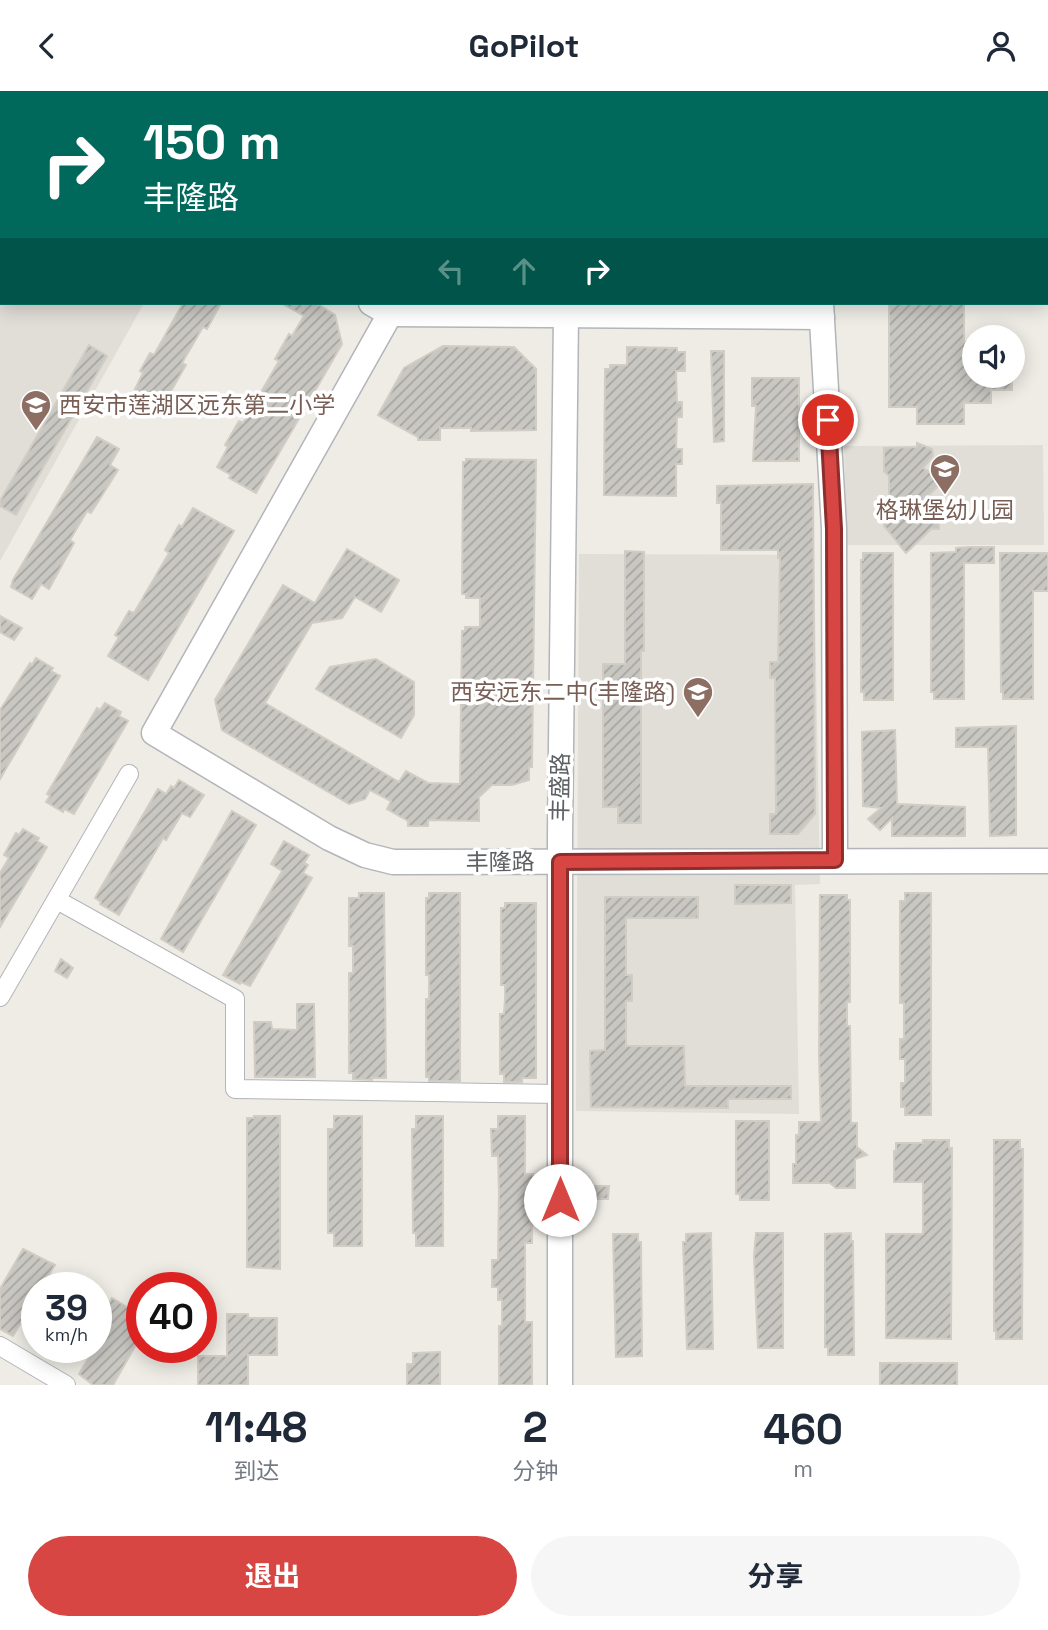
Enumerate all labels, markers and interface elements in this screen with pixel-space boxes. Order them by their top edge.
text: GoPilot [469,26,579,66]
icon: back [28,27,66,65]
icon: person [982,27,1020,65]
text: 150 m [143,111,281,173]
icon: right [28,119,119,210]
text: 丰隆路 [143,178,239,218]
icon: left [432,252,470,290]
icon: ahead [505,252,543,290]
icon: right [578,252,616,290]
map controls [962,325,1025,388]
button: sound [962,325,1025,388]
school or university icon: 西安市莲湖区远东第二小学 [19,388,53,432]
place label: 西安市莲湖区远东第二小学 [59,390,335,420]
pin [798,390,858,450]
icon: arrive [809,401,847,439]
school or university icon: 格琳堡幼儿园 [928,452,962,496]
place label: 格琳堡幼儿园 [876,495,1014,525]
school or university icon: 西安远东二中(丰隆路) [681,675,715,719]
place label: 西安远东二中(丰隆路) [451,677,675,707]
street label: 丰盛路 [544,752,576,822]
street label: 丰隆路 [465,846,535,878]
position arrow [523,1163,597,1237]
speed limit sign: 40 [126,1272,217,1363]
text: 39 [45,1286,88,1330]
text: km/h [45,1323,88,1346]
text: 11:48 [205,1401,307,1454]
text: 2 [523,1401,548,1454]
text: 460 [763,1403,843,1456]
text: m [793,1454,813,1484]
text: 到达 [233,1456,279,1486]
text: 分钟 [512,1456,558,1486]
button: 退出 [28,1536,517,1616]
button: 分享 [531,1536,1020,1616]

